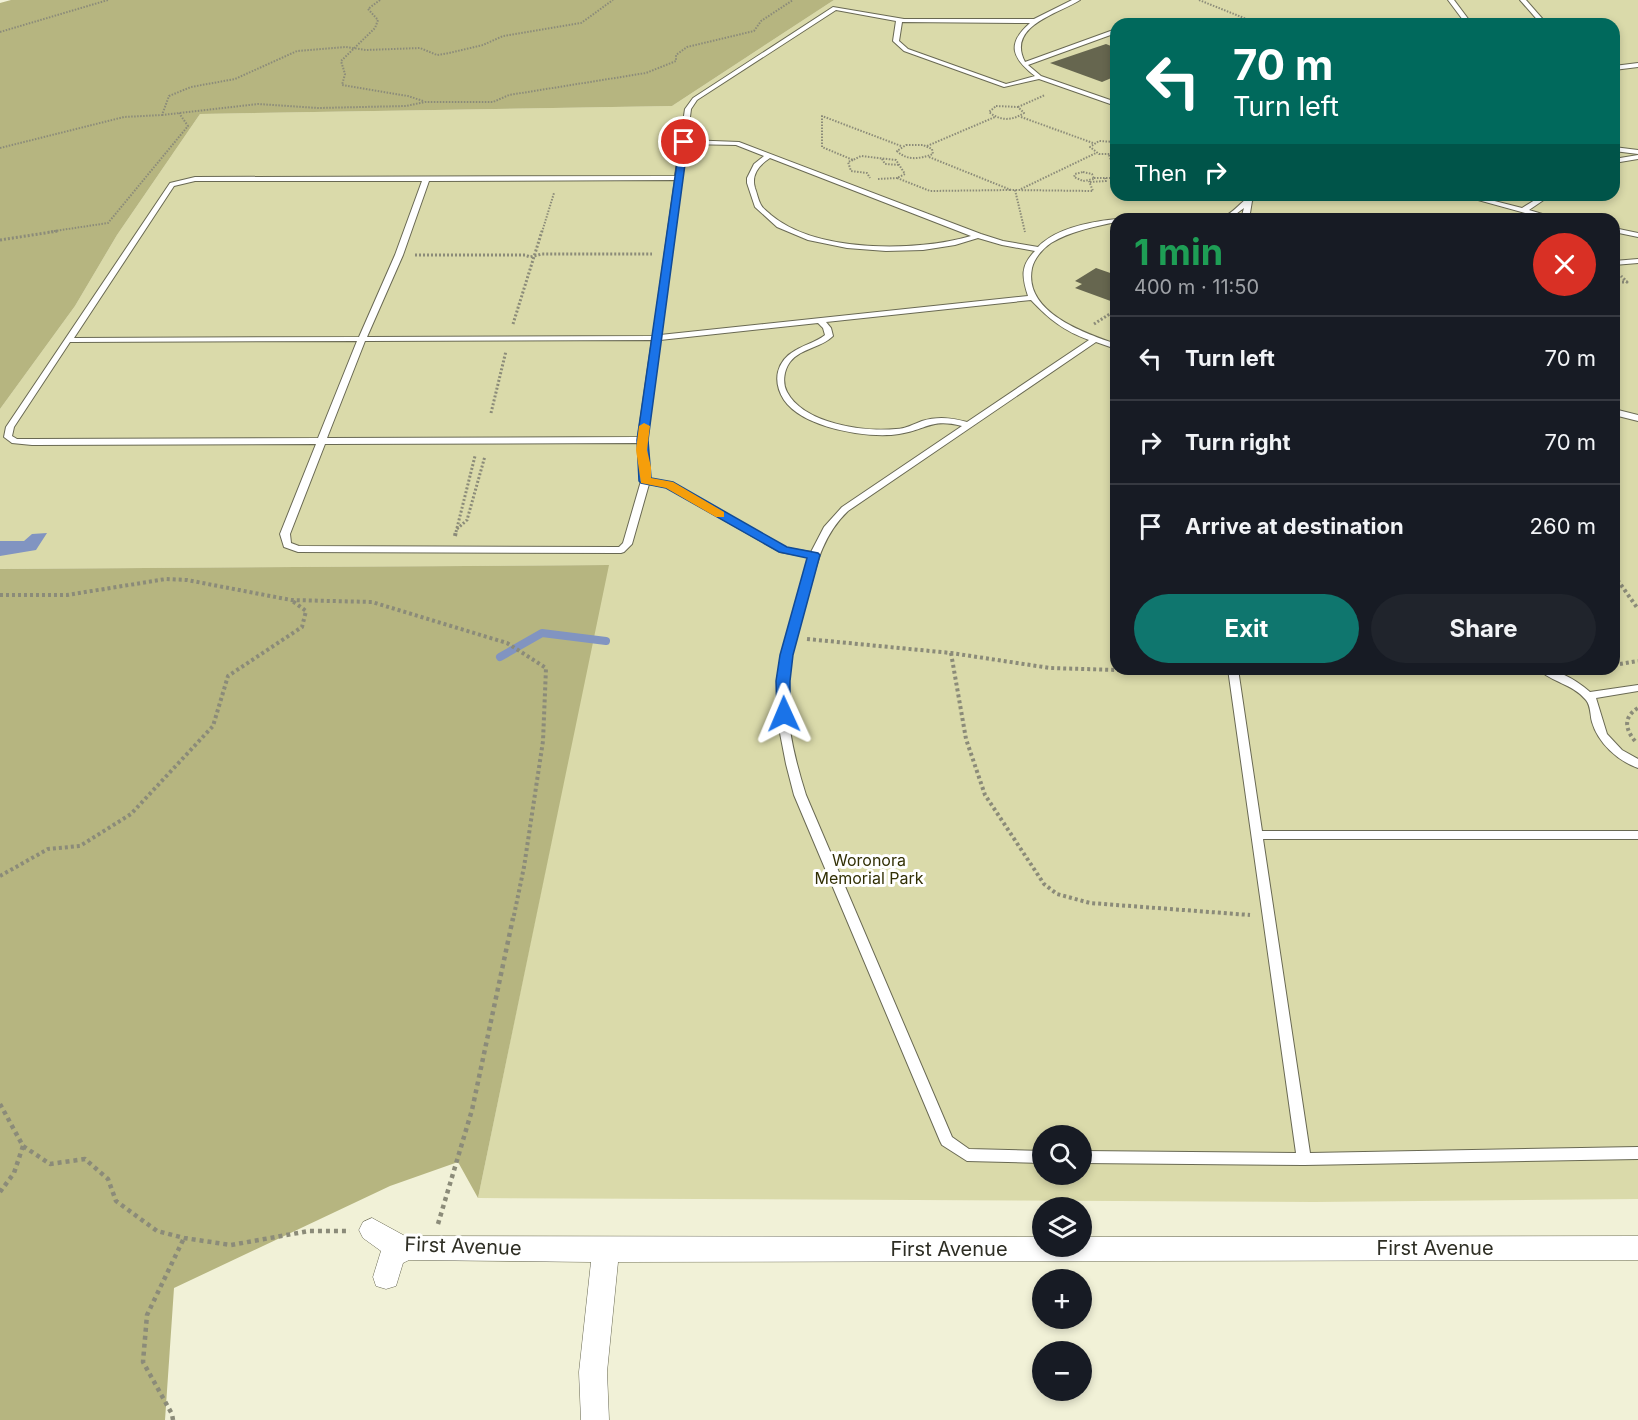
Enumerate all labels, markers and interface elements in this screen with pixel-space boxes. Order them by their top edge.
text: 70 m [1233,39,1333,90]
icon: left [1134,42,1212,120]
text: Turn left [1233,90,1339,123]
pin [658,116,709,167]
icon: arrive [667,125,700,158]
icon: right [1199,156,1232,189]
text: Then [1134,160,1187,186]
text: 1 min [1134,230,1223,274]
button: close [1533,233,1596,296]
text: 400 m · 11:50 [1134,275,1259,299]
icon: left [1134,342,1167,375]
text: Turn left [1185,345,1275,371]
text: 70 m [1545,345,1596,371]
icon: right [1134,426,1167,459]
text: Turn right [1185,429,1291,455]
text: 70 m [1545,429,1596,455]
icon: arrive [1134,510,1167,543]
text: Arrive at destination [1185,513,1404,539]
text: 260 m [1530,513,1596,539]
button: Exit [1134,594,1359,663]
button: Share [1371,594,1596,663]
position arrow [752,682,816,746]
park label: Woronora Memorial Park [814,850,924,888]
map controls [1032,1125,1092,1401]
button: search [1032,1125,1092,1185]
button: layers [1032,1197,1092,1257]
street label: First Avenue [404,1232,522,1260]
street label: First Avenue [1376,1236,1494,1260]
street label: First Avenue [890,1237,1008,1261]
button: + [1032,1269,1092,1329]
button: − [1032,1341,1092,1401]

